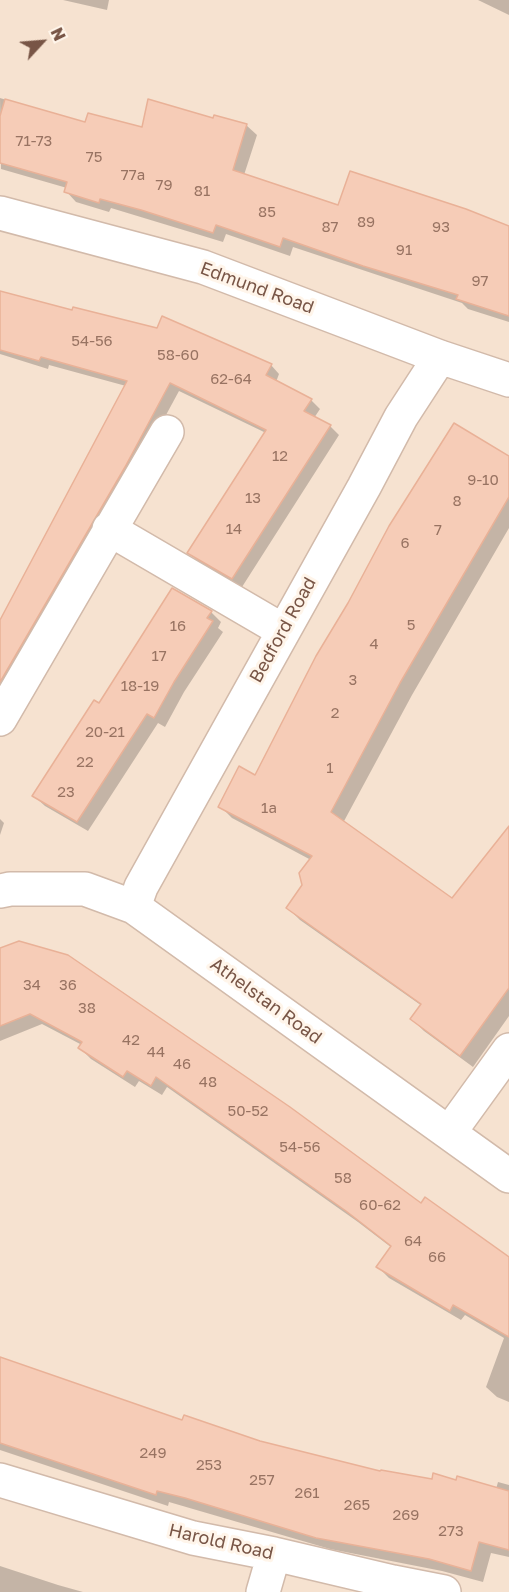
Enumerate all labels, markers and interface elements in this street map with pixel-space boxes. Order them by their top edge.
north arrow [12,12,72,72]
text: N [47,24,70,44]
house number: 71-73 [16,132,52,150]
house number: 75 [86,148,102,166]
house number: 77a [121,166,145,184]
house number: 79 [155,176,173,194]
house number: 81 [194,182,210,200]
house number: 85 [258,203,276,221]
house number: 89 [357,213,375,231]
house number: 87 [321,218,339,236]
house number: 93 [432,218,450,236]
house number: 91 [396,241,412,259]
street label: Edmund Road [197,257,317,319]
house number: 97 [471,272,489,290]
house number: 54-56 [71,332,113,350]
house number: 58-60 [157,346,199,364]
house number: 62-64 [210,370,252,388]
house number: 12 [272,447,288,465]
house number: 9-10 [467,471,499,489]
house number: 13 [245,489,261,507]
house number: 8 [452,492,462,510]
house number: 14 [226,520,242,538]
house number: 7 [434,521,442,539]
house number: 6 [400,534,410,552]
street label: Bedford Road [245,573,321,687]
house number: 5 [407,616,415,634]
house number: 16 [170,617,186,635]
house number: 4 [369,635,379,653]
house number: 17 [151,647,167,665]
house number: 3 [349,671,357,689]
house number: 18-19 [121,677,159,695]
house number: 2 [331,704,339,722]
house number: 20-21 [85,723,125,741]
house number: 22 [76,753,94,771]
house number: 1 [326,759,334,777]
house number: 23 [57,783,75,801]
house number: 1a [261,799,277,817]
street label: Athelstan Road [206,953,326,1049]
house number: 34 [23,976,41,994]
house number: 36 [59,976,77,994]
house number: 38 [78,999,96,1017]
house number: 42 [122,1031,140,1049]
house number: 44 [147,1043,165,1061]
house number: 46 [173,1055,191,1073]
house number: 48 [199,1073,217,1091]
house number: 50-52 [227,1102,269,1120]
house number: 54-56 [279,1138,321,1156]
house number: 58 [334,1169,352,1187]
house number: 60-62 [359,1196,401,1214]
house number: 64 [404,1232,422,1250]
house number: 66 [428,1248,446,1266]
house number: 249 [140,1444,166,1462]
house number: 253 [196,1456,222,1474]
house number: 257 [249,1471,275,1489]
house number: 261 [294,1484,320,1502]
house number: 265 [344,1496,370,1514]
house number: 269 [393,1506,419,1524]
street label: Harold Road [167,1519,275,1565]
house number: 273 [438,1522,464,1540]

